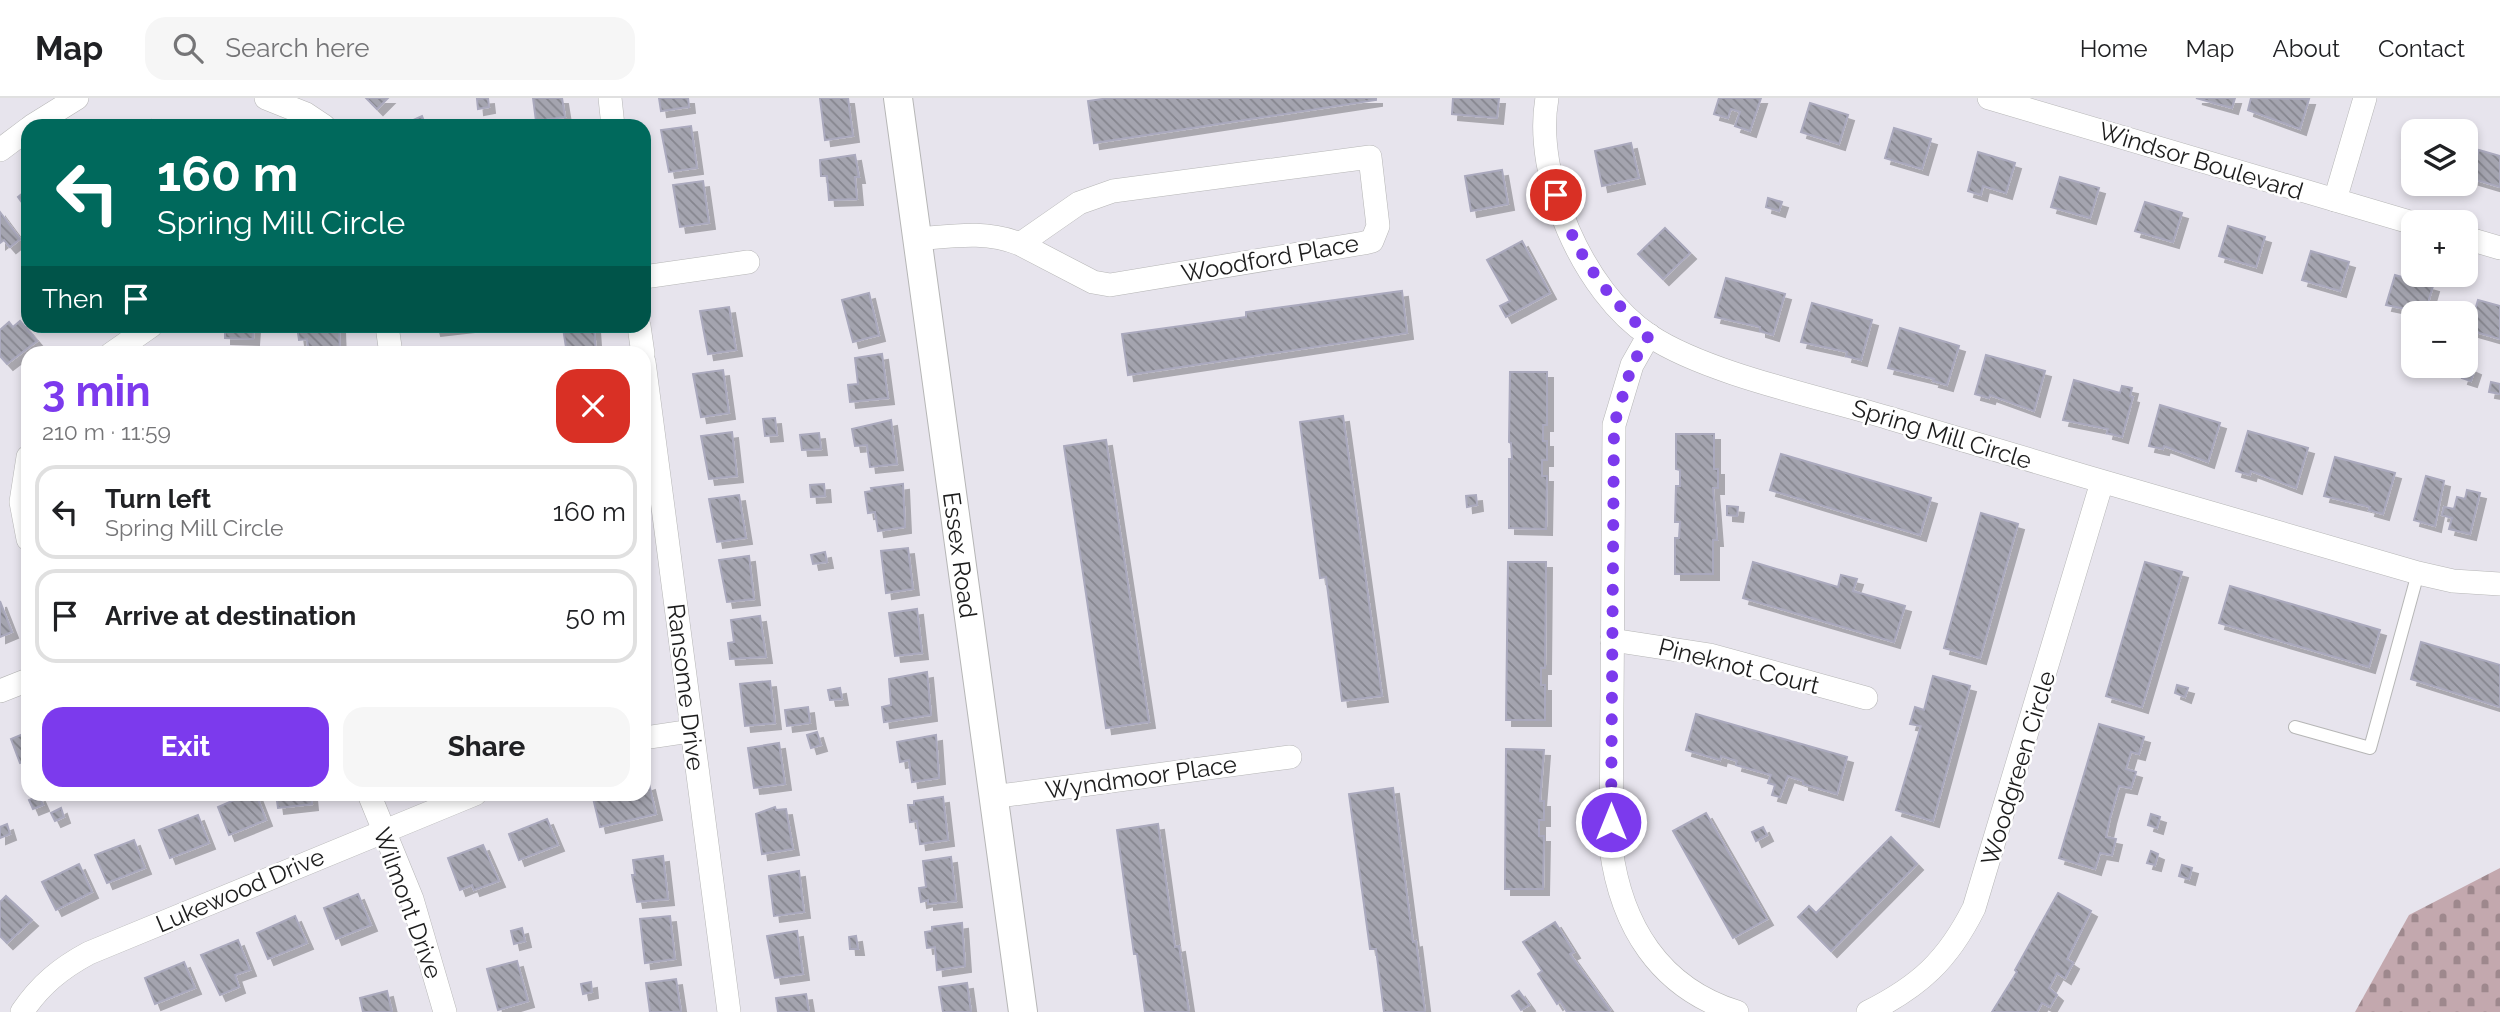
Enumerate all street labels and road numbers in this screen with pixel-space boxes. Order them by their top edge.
street label: Windsor Boulevard [2095,116,2307,206]
street label: Woodford Place [1179,228,1361,288]
street label: Spring Mill Circle [1849,393,2035,475]
street label: Essex Road [937,490,983,620]
street label: Ransome Drive [661,602,711,772]
street label: Pineknot Court [1656,632,1822,700]
street label: Woodgreen Circle [1975,667,2061,869]
street label: Wyndmoor Place [1043,749,1239,805]
street label: Wilmont Drive [367,824,449,982]
street label: Lukewood Drive [151,841,329,939]

